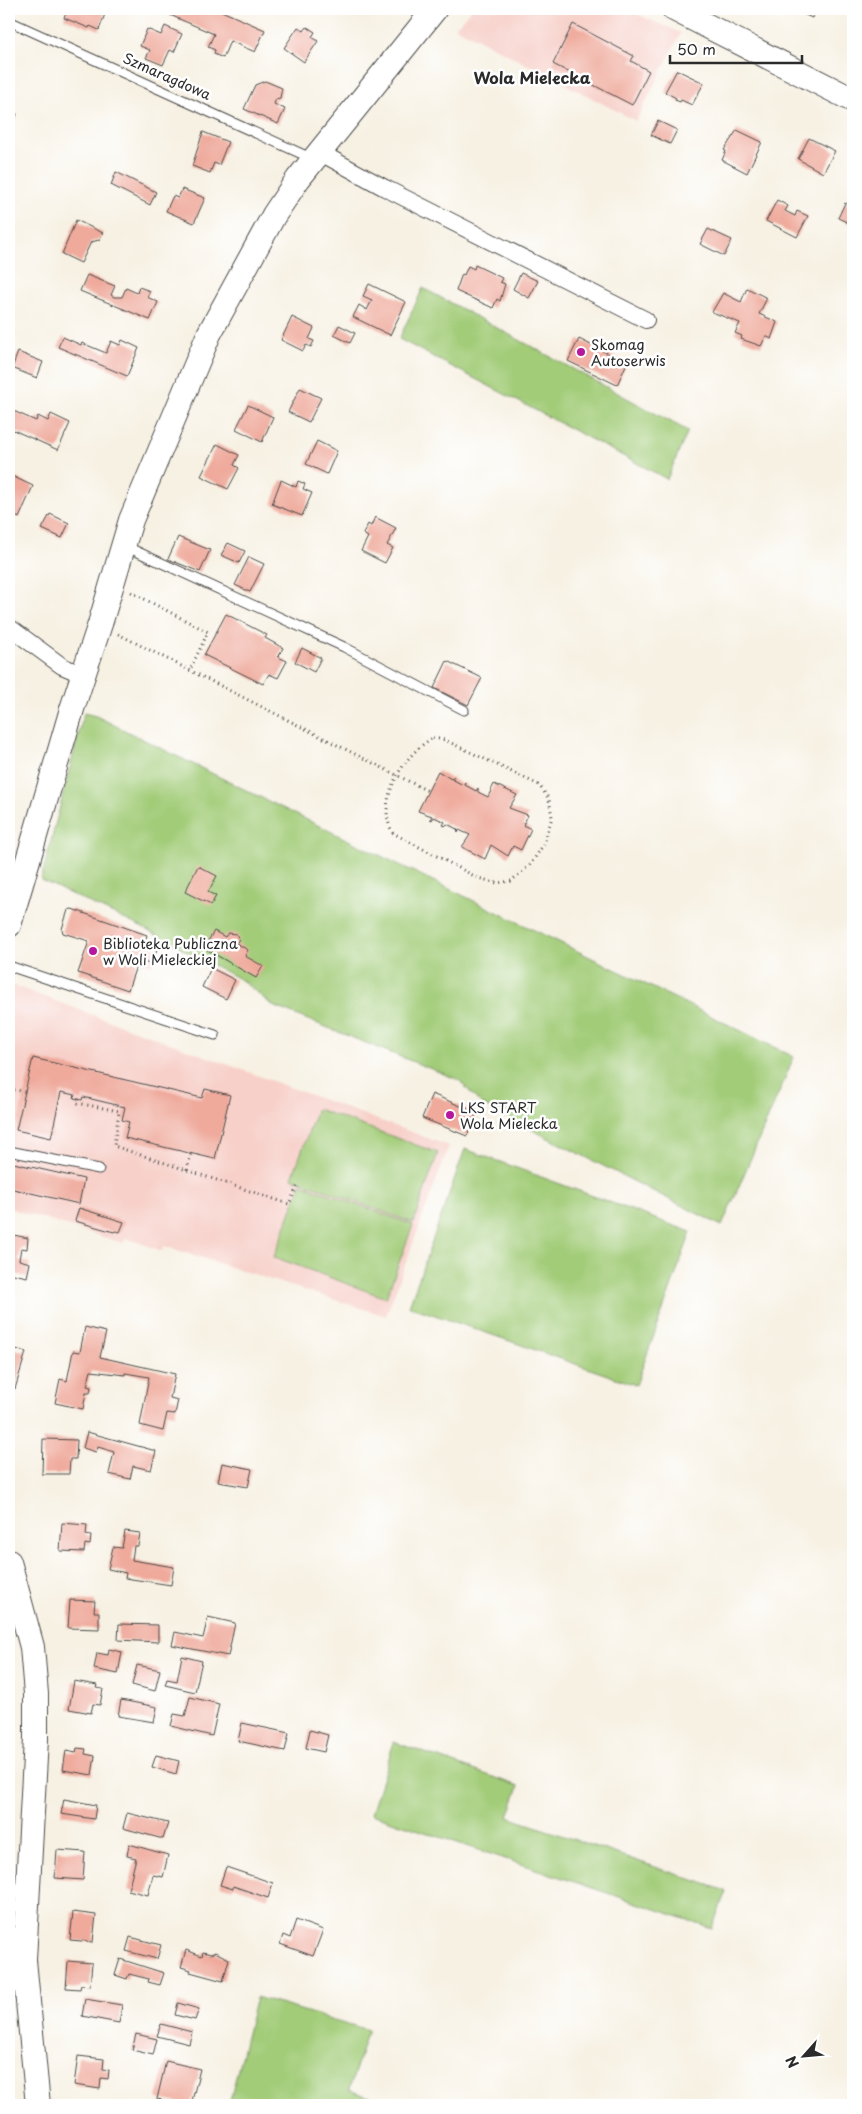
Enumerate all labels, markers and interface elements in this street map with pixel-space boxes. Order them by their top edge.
scale bar [670,32,802,64]
text: 50 m [677,37,716,60]
street label: Szmaragdowa [120,47,215,105]
district label: Wola Mielecka [473,65,591,89]
place label: Skomag Autoserwis [591,334,666,371]
marker: Skomag Autoserwis [575,346,587,358]
place label: Biblioteka Publiczna w Woli Mieleckiej [103,933,238,970]
marker: Biblioteka Publiczna w Woli Mieleckiej [87,945,99,957]
place label: LKS START Wola Mielecka [460,1097,558,1134]
marker: LKS START Wola Mielecka [444,1109,456,1121]
north arrow [780,2032,830,2082]
text: N [780,2052,804,2072]

